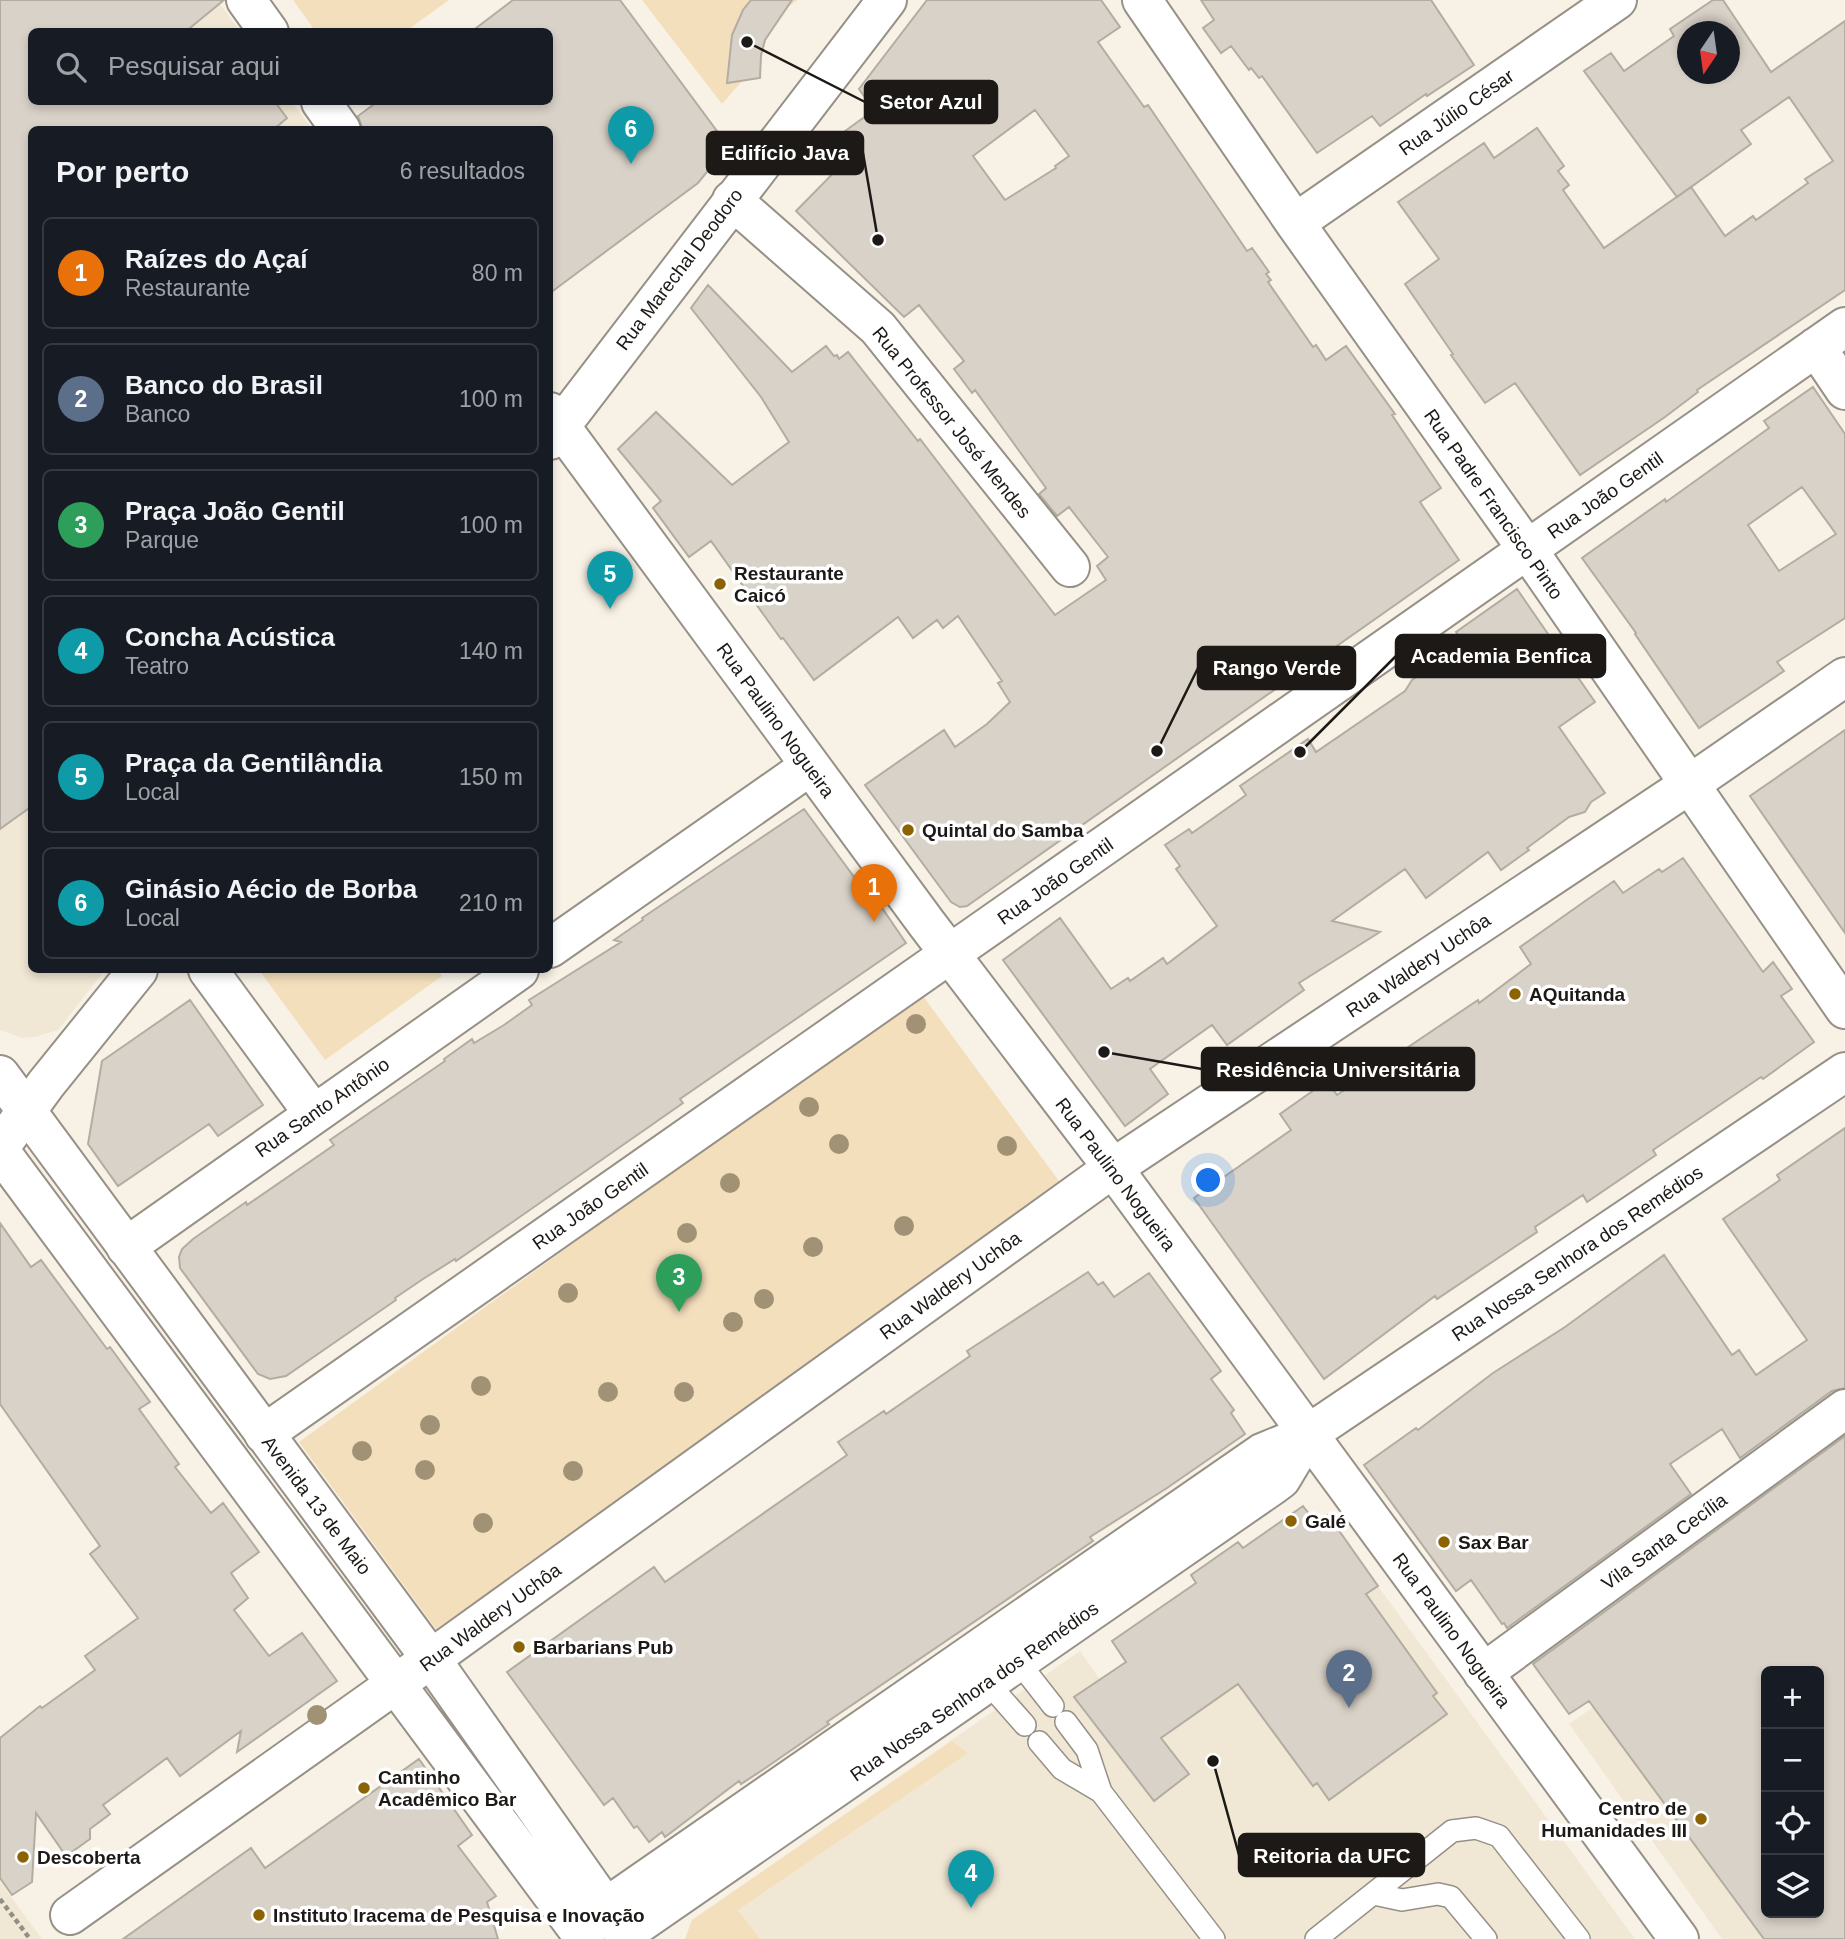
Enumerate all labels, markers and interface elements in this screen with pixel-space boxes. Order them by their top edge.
north arrow [1677,21,1740,84]
search box [28,28,553,105]
icon: search [52,48,90,86]
text: Pesquisar aqui [108,51,280,81]
street label: Rua Júlio César [1395,65,1518,160]
callout: Setor Azul [865,81,997,123]
text: Setor Azul [879,90,983,113]
pin: 6 [608,106,654,164]
callout: Edifício Java [707,132,863,174]
text: Edifício Java [721,141,850,164]
text: Por perto [56,155,189,188]
text: 6 resultados [400,158,525,184]
street label: Rua Marechal Deodoro [612,185,747,354]
text: Raízes do Açaí [125,244,308,274]
text: 1 [75,260,87,286]
text: 80 m [472,260,523,286]
text: Restaurante [125,275,250,301]
street label: Rua Professor José Mendes [868,323,1035,522]
text: Banco do Brasil [125,370,323,400]
text: 2 [75,386,87,412]
text: 100 m [459,386,523,412]
text: Banco [125,401,190,427]
street label: Rua Padre Francisco Pinto [1420,405,1567,603]
street label: Rua João Gentil [1543,448,1667,543]
text: Praça João Gentil [125,496,345,526]
text: 3 [75,512,87,538]
text: 100 m [459,512,523,538]
text: Parque [125,527,199,553]
pin: 5 [587,551,633,609]
place label: Restaurante Caicó [734,563,844,606]
marker: Restaurante Caicó [712,576,728,592]
text: Concha Acústica [125,622,335,652]
callout: Academia Benfica [1396,635,1605,677]
text: 4 [75,638,87,664]
text: 140 m [459,638,523,664]
street label: Rua Paulino Nogueira [712,639,839,802]
text: Academia Benfica [1411,644,1592,667]
callout: Rango Verde [1198,647,1355,689]
text: Teatro [125,653,189,679]
text: Rango Verde [1213,656,1341,679]
text: Praça da Gentilândia [125,748,382,778]
text: 5 [75,764,87,790]
text: 150 m [459,764,523,790]
text: Local [125,779,180,805]
place label: Quintal do Samba [922,820,1084,841]
marker: Quintal do Samba [900,822,916,838]
street label: Rua João Gentil [993,834,1117,929]
pin: 1 [851,864,897,922]
text: Ginásio Aécio de Borba [125,874,417,904]
text: 6 [75,890,87,916]
text: 210 m [459,890,523,916]
text: Local [125,905,180,931]
street label: Rua Waldery Uchôa [1342,909,1495,1021]
place label: AQuitanda [1529,984,1625,1005]
marker: AQuitanda [1507,986,1523,1002]
callout: Residência Universitária [1202,1048,1474,1090]
street label: Rua Santo Antônio [251,1053,393,1161]
text: Residência Universitária [1216,1058,1460,1081]
street label: Rua Paulino Nogueira [1051,1094,1180,1255]
street label: Rua João Gentil [528,1159,652,1254]
street label: Rua Nossa Senhora dos Remédios [1448,1161,1707,1345]
your location [1191,1163,1225,1197]
street label: Rua Waldery Uchôa [876,1227,1025,1344]
pin: 3 [656,1254,702,1312]
street label: Avenida 13 de Maio [258,1432,375,1579]
street label: Vila Santa Cecília [1598,1489,1731,1594]
place label: Galé [1305,1511,1346,1532]
marker: Galé [1283,1513,1299,1529]
place label: Sax Bar [1458,1532,1529,1553]
marker: Sax Bar [1436,1534,1452,1550]
street label: Rua Paulino Nogueira [1388,1549,1515,1712]
street label: Rua Waldery Uchôa [416,1559,565,1676]
street label: Rua Nossa Senhora dos Remédios [846,1597,1102,1785]
place label: Barbarians Pub [533,1637,673,1658]
marker: Barbarians Pub [511,1639,527,1655]
pin: 2 [1326,1650,1372,1708]
map controls [1761,1666,1824,1918]
button: + [1761,1666,1824,1729]
button: − [1761,1729,1824,1792]
place label: Cantinho Acadêmico Bar [378,1767,517,1810]
marker: Cantinho Acadêmico Bar [356,1780,372,1796]
button: locate [1761,1792,1824,1855]
place label: Centro de Humanidades III [1541,1798,1687,1841]
marker: Centro de Humanidades III [1693,1811,1709,1827]
callout: Reitoria da UFC [1239,1834,1424,1876]
text: Reitoria da UFC [1253,1844,1411,1867]
place label: Descoberta [37,1847,141,1868]
marker: Descoberta [15,1849,31,1865]
pin: 4 [948,1850,994,1908]
button: layers [1761,1855,1824,1918]
place label: Instituto Iracema de Pesquisa e Inovação [273,1905,645,1926]
marker: Instituto Iracema de Pesquisa e Inovação [251,1907,267,1923]

